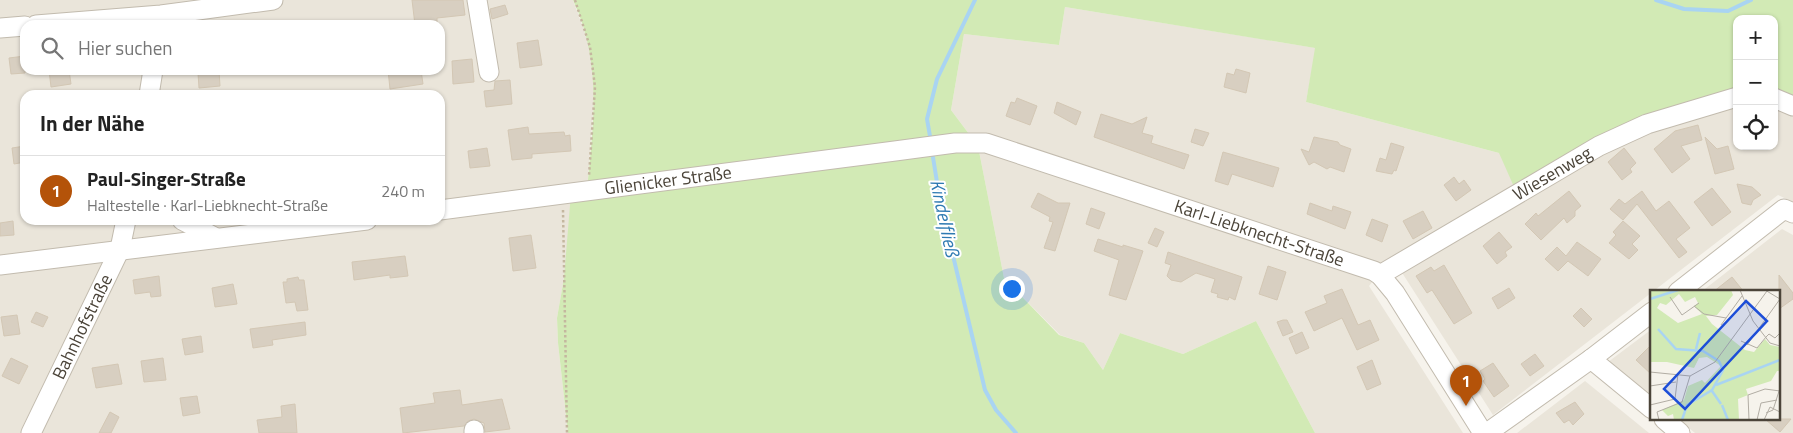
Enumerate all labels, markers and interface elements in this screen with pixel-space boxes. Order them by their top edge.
map controls [1733,15,1778,150]
button: + [1733,15,1778,60]
search box [20,20,445,75]
text: Hier suchen [78,33,173,62]
icon: search [38,34,66,62]
button: − [1733,60,1778,105]
button: locate [1733,105,1778,150]
text: In der Nähe [40,107,145,139]
street label: Wiesenweg [1507,139,1597,207]
street label: Glienicker Straße [603,158,733,202]
text: Paul-Singer-Straße [87,164,246,193]
water label: Kindelfließ [923,176,968,260]
text: 1 [52,179,60,203]
text: 240 m [381,179,425,203]
street label: Karl-Liebknecht-Straße [1171,192,1348,273]
text: Haltestelle · Karl-Liebknecht-Straße [87,193,328,217]
street label: Bahnhofstraße [45,269,119,384]
your location [999,276,1025,302]
inset map [1650,290,1780,420]
pin: 1 [1450,365,1482,406]

